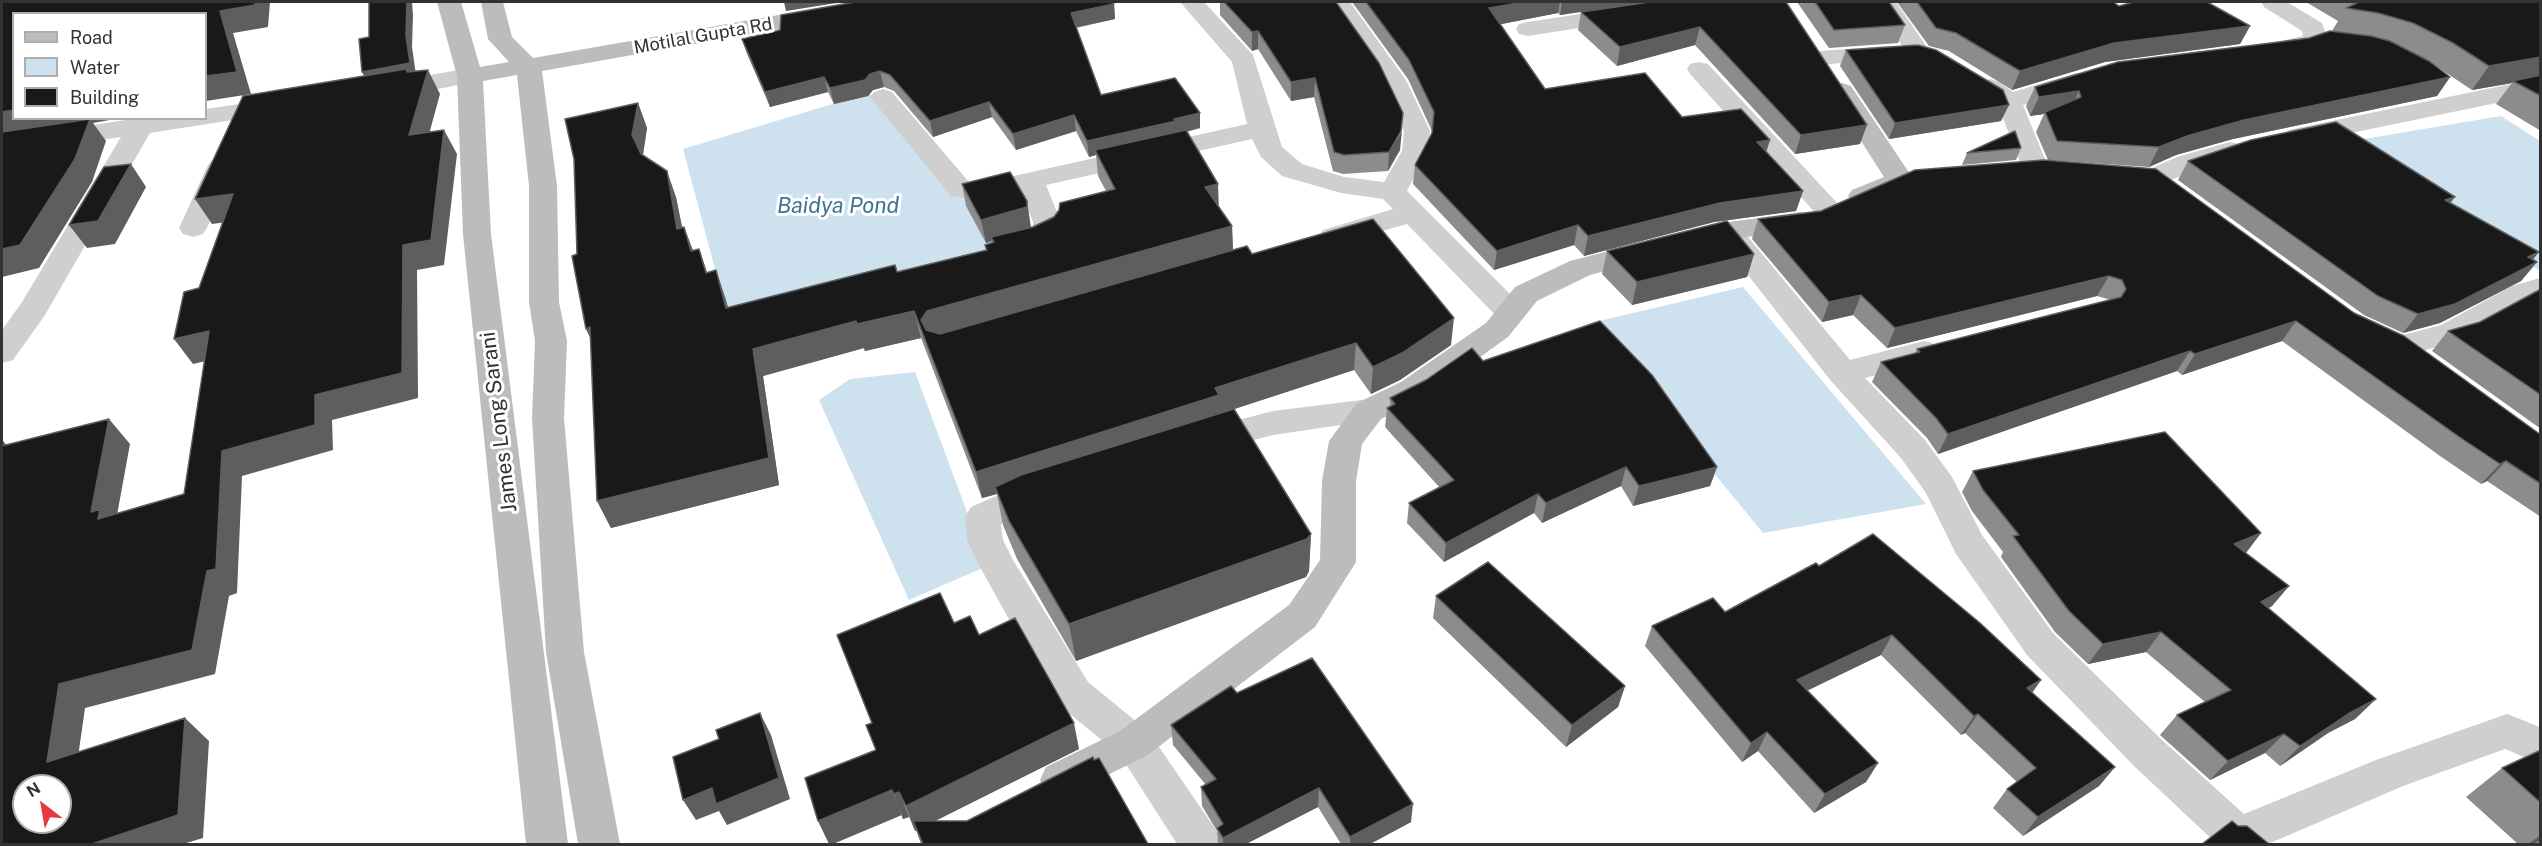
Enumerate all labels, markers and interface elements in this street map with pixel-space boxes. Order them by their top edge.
legend [12,12,207,120]
street label: Motilal Gupta Rd [632,13,774,59]
text: Road [70,27,113,48]
text: Water [70,57,120,78]
text: Building [70,87,139,108]
water label: Baidya Pond [777,193,899,219]
street label: James Long Sarani [475,330,523,514]
north arrow [12,774,72,834]
text: N [23,778,44,801]

